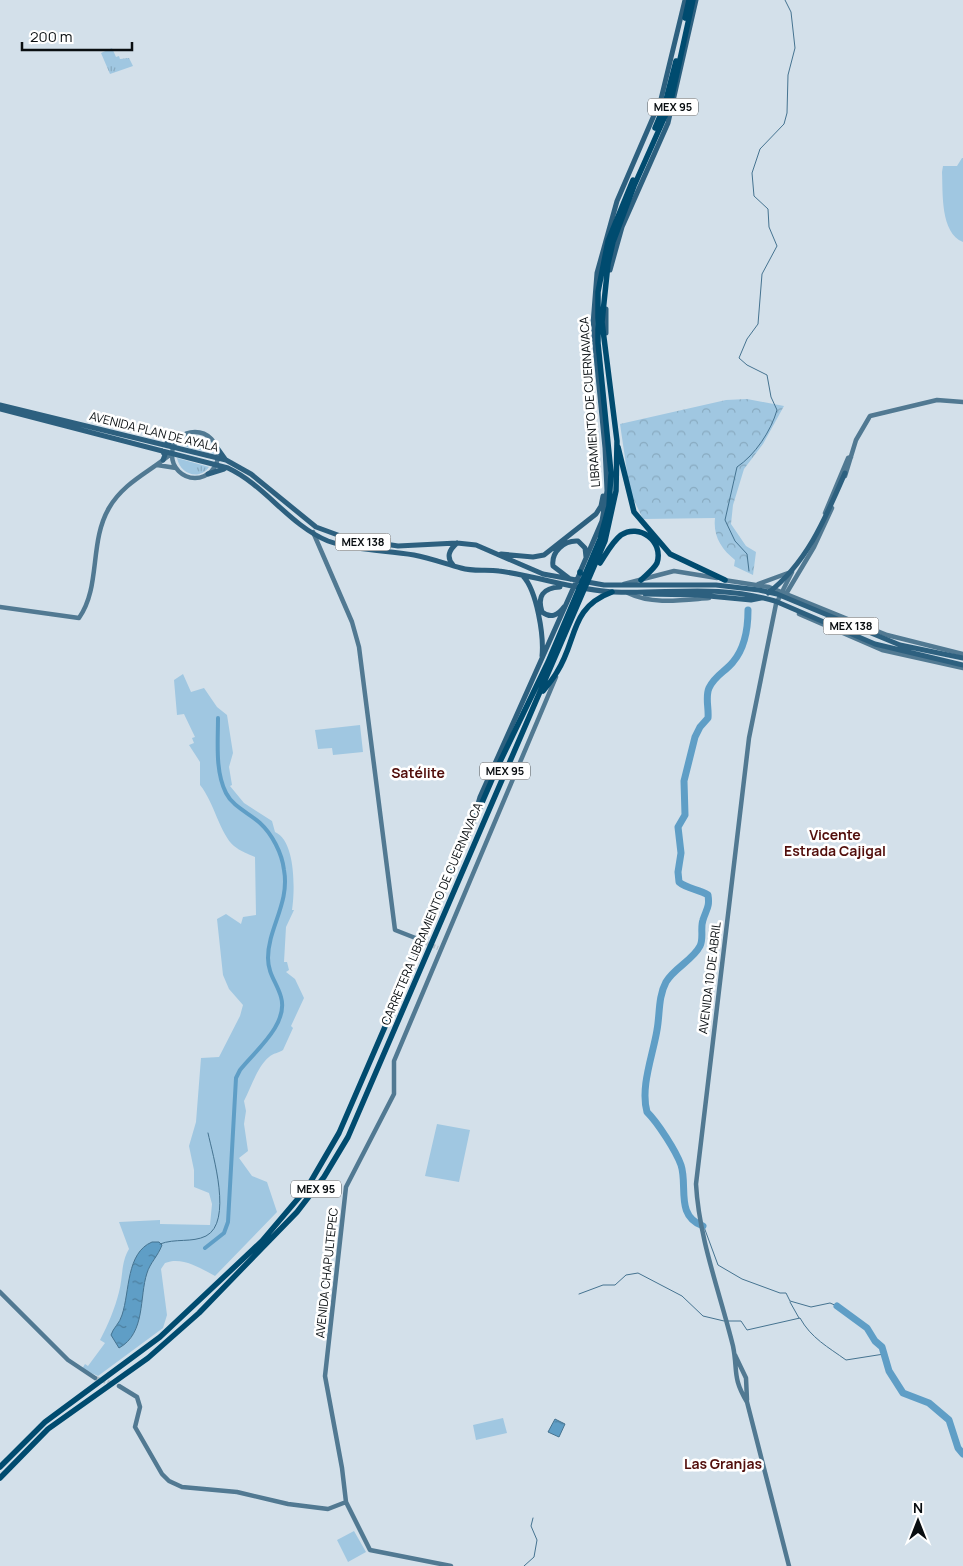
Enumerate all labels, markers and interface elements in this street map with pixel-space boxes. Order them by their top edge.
scale bar [22,20,132,52]
text: 200 m [30,26,73,47]
road number: MEX 95 [648,98,698,115]
street label: LIBRAMIENTO DE CUERNAVACA [575,316,604,488]
street label: AVENIDA PLAN DE AYALA [88,407,221,456]
road number: MEX 138 [336,534,390,550]
road number: MEX 138 [824,618,878,634]
road number: MEX 95 [480,762,530,779]
district label: Satélite [391,763,445,782]
street label: CARRETERA LIBRAMIENTO DE CUERNAVACA [377,799,487,1028]
district label: Vicente Estrada Cajigal [784,825,886,860]
street label: AVENIDA 10 DE ABRIL [694,921,725,1035]
road number: MEX 95 [291,1180,341,1198]
street label: AVENIDA CHAPULTEPEC [311,1206,342,1339]
district label: Las Granjas [684,1454,762,1473]
north arrow [893,1496,943,1546]
text: N [913,1498,923,1517]

